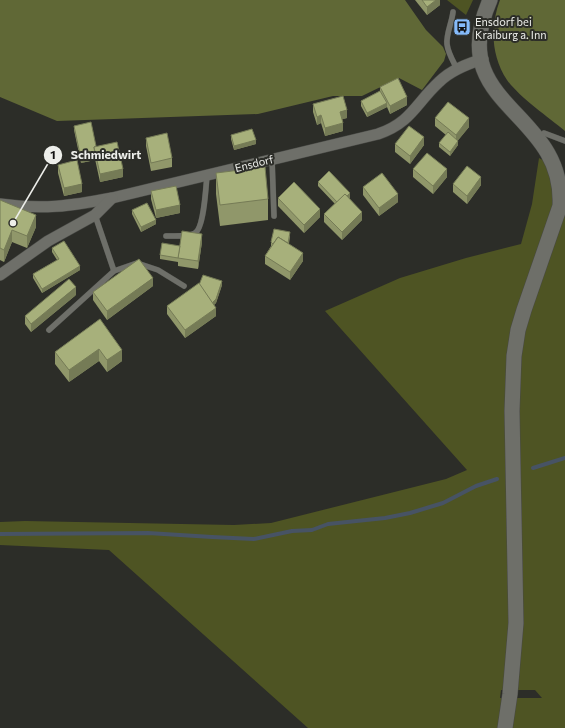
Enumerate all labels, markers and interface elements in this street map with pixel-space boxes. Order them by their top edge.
place label: Ensdorf bei Kraiburg a. Inn [475,15,547,41]
bus stop icon: Ensdorf bei Kraiburg a. Inn [452,17,472,37]
callout: Schmiedwirt [43,143,149,167]
text: 1 [50,147,56,161]
text: Schmiedwirt [71,147,141,161]
street label: Ensdorf [233,152,275,174]

